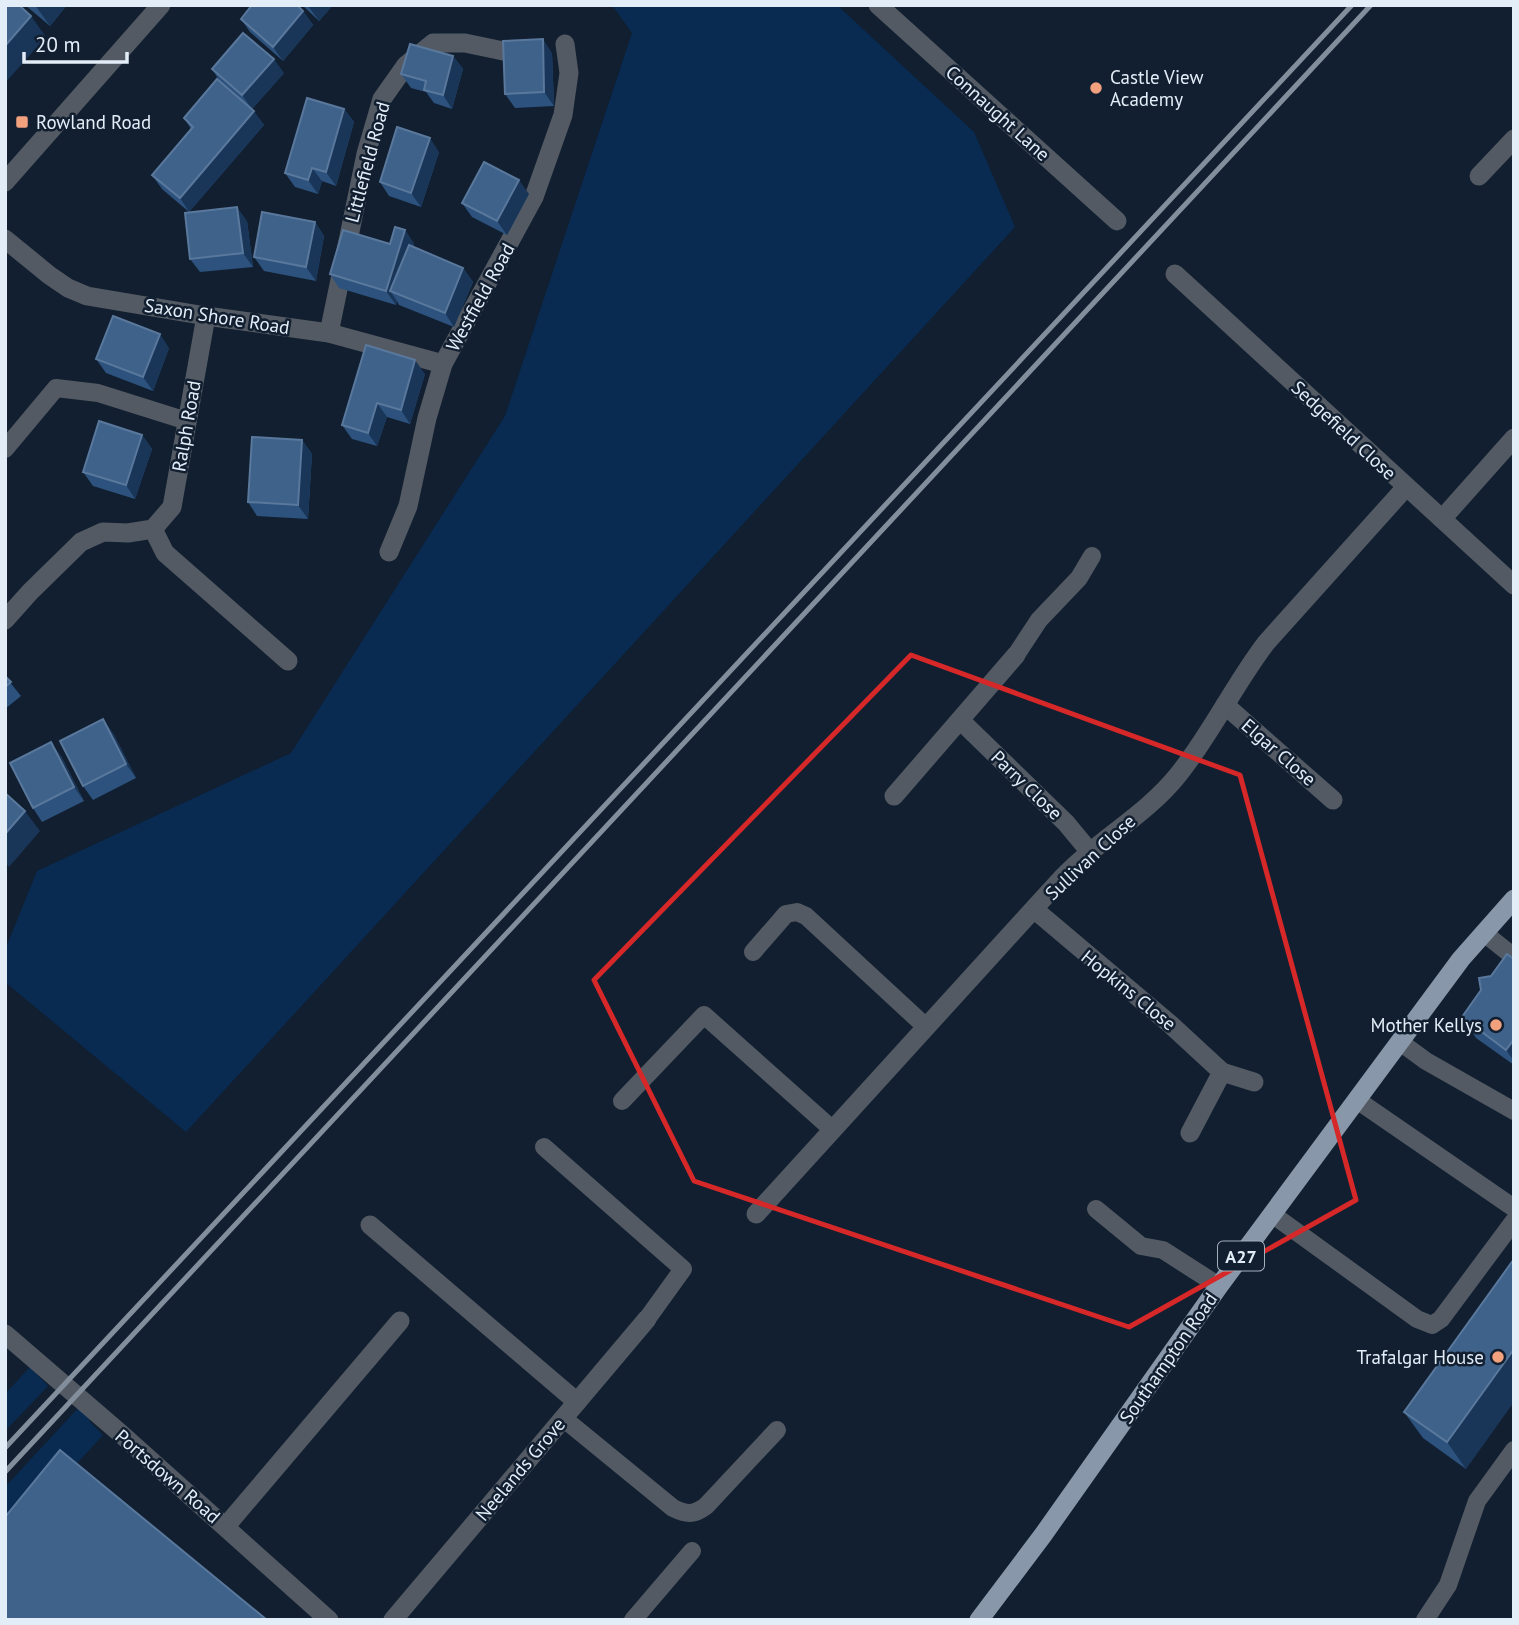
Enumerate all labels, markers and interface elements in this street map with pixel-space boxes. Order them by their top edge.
scale bar [24,21,128,65]
text: 20 m [35,31,81,58]
street label: Connaught Lane [941,60,1055,166]
place label: Castle View Academy [1110,65,1203,111]
marker: Castle View Academy [1088,80,1104,96]
street label: Littlefield Road [339,99,395,225]
place label: Rowland Road [36,110,151,134]
marker: Rowland Road [14,114,30,130]
street label: Westfield Road [440,239,520,355]
street label: Saxon Shore Road [143,293,291,339]
street label: Sedgefield Close [1287,375,1401,485]
street label: Ralph Road [166,379,206,473]
street label: Elgar Close [1237,713,1321,791]
street label: Parry Close [986,745,1068,825]
street label: Sullivan Close [1040,809,1140,905]
street label: Hopkins Close [1077,944,1181,1036]
place label: Mother Kellys [1370,1013,1482,1037]
marker: Mother Kellys [1488,1017,1504,1033]
road number: A27 [1218,1241,1264,1270]
street label: Southampton Road [1114,1288,1222,1428]
place label: Trafalgar House [1357,1345,1484,1369]
marker: Trafalgar House [1490,1349,1506,1365]
street label: Neelands Grove [470,1413,570,1525]
street label: Portsdown Road [111,1424,225,1528]

